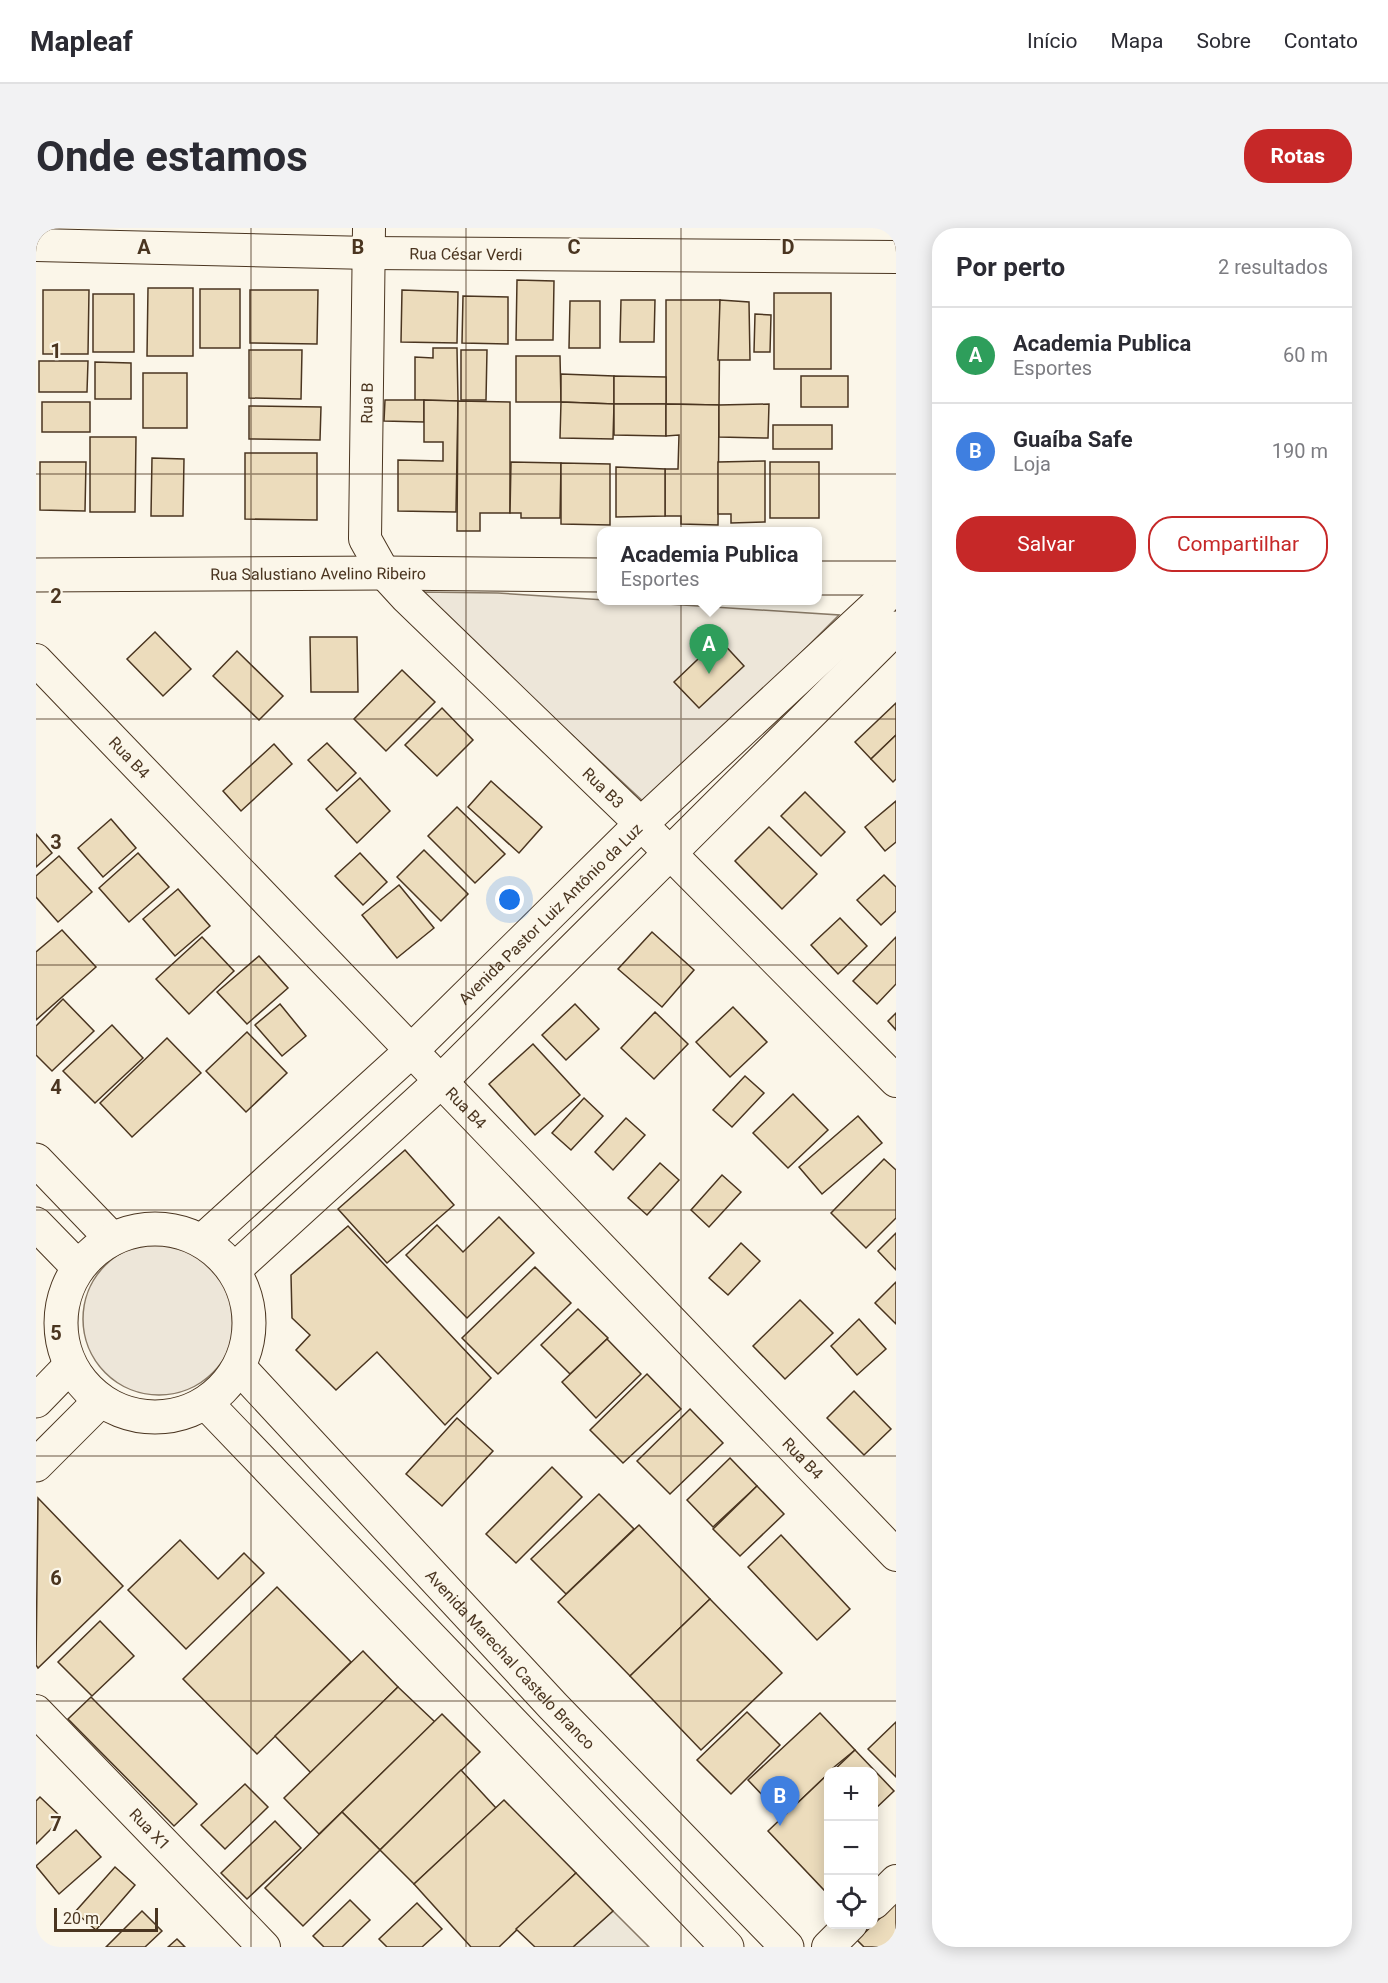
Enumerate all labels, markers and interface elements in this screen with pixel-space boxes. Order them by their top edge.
text: Mapleaf [30,25,133,58]
text: Início [1027,29,1078,53]
text: Mapa [1111,29,1164,53]
text: Sobre [1197,29,1251,53]
text: Contato [1284,29,1358,53]
button: Rotas [1244,129,1352,183]
text: Onde estamos [36,132,308,181]
text: A [137,235,151,259]
text: B [352,235,364,259]
text: C [567,235,581,259]
text: D [782,235,795,259]
street label: Rua César Verdi [409,244,523,264]
text: Por perto [956,252,1065,282]
text: 2 resultados [1218,255,1328,279]
text: Academia Publica [1013,331,1191,356]
text: 1 [50,339,62,363]
text: A [969,343,982,367]
text: 60 m [1283,343,1328,367]
text: Esportes [1013,356,1092,380]
street label: Rua B [357,382,377,424]
text: Guaíba Safe [1013,427,1133,452]
text: B [969,439,982,463]
text: 190 m [1272,439,1328,463]
text: Loja [1013,452,1051,476]
button: Salvar [956,516,1136,572]
button: Compartilhar [1148,516,1328,572]
popup [597,527,822,605]
text: Academia Publica [620,542,799,567]
street label: Rua Salustiano Avelino Ribeiro [210,563,426,583]
text: Esportes [620,567,699,591]
text: 2 [50,584,62,608]
pin: A [690,624,728,674]
street label: Rua B4 [105,733,154,782]
street label: Rua B3 [579,763,628,812]
street label: Avenida Pastor Luiz Antônio da Luz [454,819,646,1008]
text: 3 [50,830,62,854]
your location [495,885,524,914]
text: 4 [50,1075,62,1099]
street label: Rua B4 [442,1083,491,1133]
text: 5 [50,1321,62,1345]
street label: Rua B4 [779,1433,827,1483]
text: 6 [50,1566,62,1590]
street label: Avenida Marechal Castelo Branco [422,1566,599,1753]
map controls [824,1767,878,1929]
button: + [824,1767,878,1821]
pin: B [760,1776,800,1826]
street label: Rua X1 [126,1804,174,1854]
text: 7 [50,1812,62,1836]
button: − [824,1821,878,1875]
button: locate [824,1875,878,1929]
scale bar [54,1905,158,1932]
text: 20 m [63,1909,99,1928]

